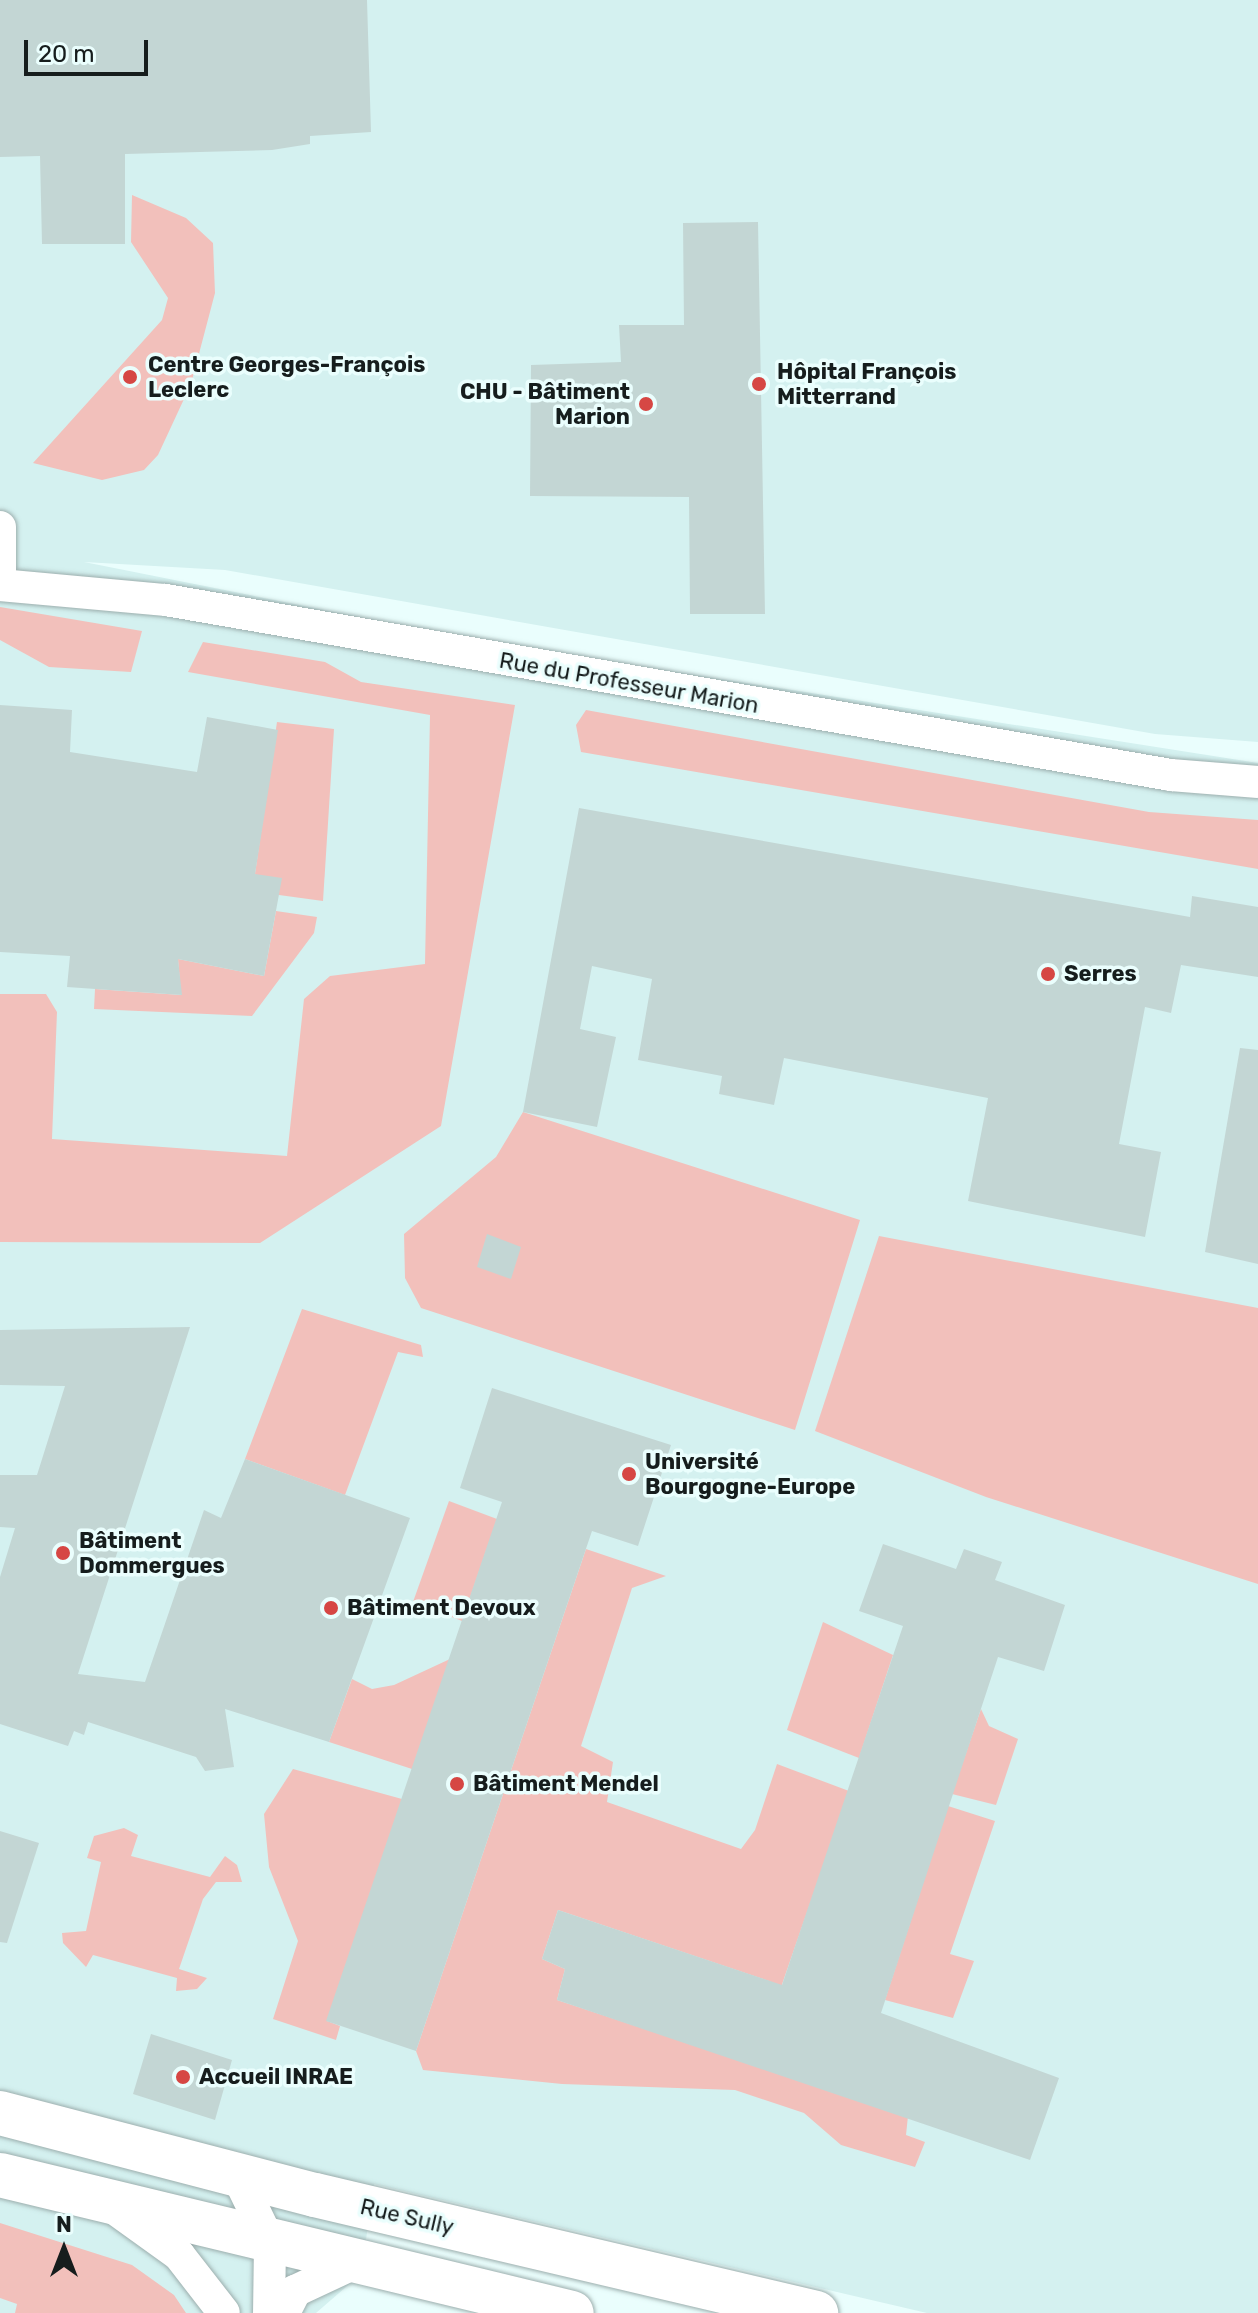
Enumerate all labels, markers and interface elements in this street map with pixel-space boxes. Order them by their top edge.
scale bar [28,24,152,74]
text: 20 m [38,40,95,68]
place label: Centre Georges-François Leclerc [148,351,425,402]
place label: Hôpital François Mitterrand [777,358,956,410]
marker: Centre Georges-François Leclerc [119,366,141,388]
marker: Hôpital François Mitterrand [748,373,770,395]
place label: CHU - Bâtiment Marion [460,378,630,430]
marker: CHU - Bâtiment Marion [637,395,655,413]
street label: Rue du Professeur Marion [497,647,761,719]
place label: Serres [1064,961,1137,987]
marker: Serres [1039,965,1057,983]
place label: Université Bourgogne-Europe [645,1448,855,1500]
marker: Université Bourgogne-Europe [620,1465,638,1483]
place label: Bâtiment Dommergues [79,1527,225,1578]
marker: Bâtiment Dommergues [54,1544,72,1562]
place label: Bâtiment Devoux [347,1595,536,1621]
marker: Bâtiment Devoux [322,1599,340,1617]
place label: Bâtiment Mendel [473,1771,659,1797]
marker: Bâtiment Mendel [448,1775,466,1793]
place label: Accueil INRAE [199,2064,353,2090]
marker: Accueil INRAE [174,2068,192,2086]
street label: Rue Sully [358,2193,456,2241]
north arrow [24,2209,104,2289]
text: N [56,2211,72,2238]

